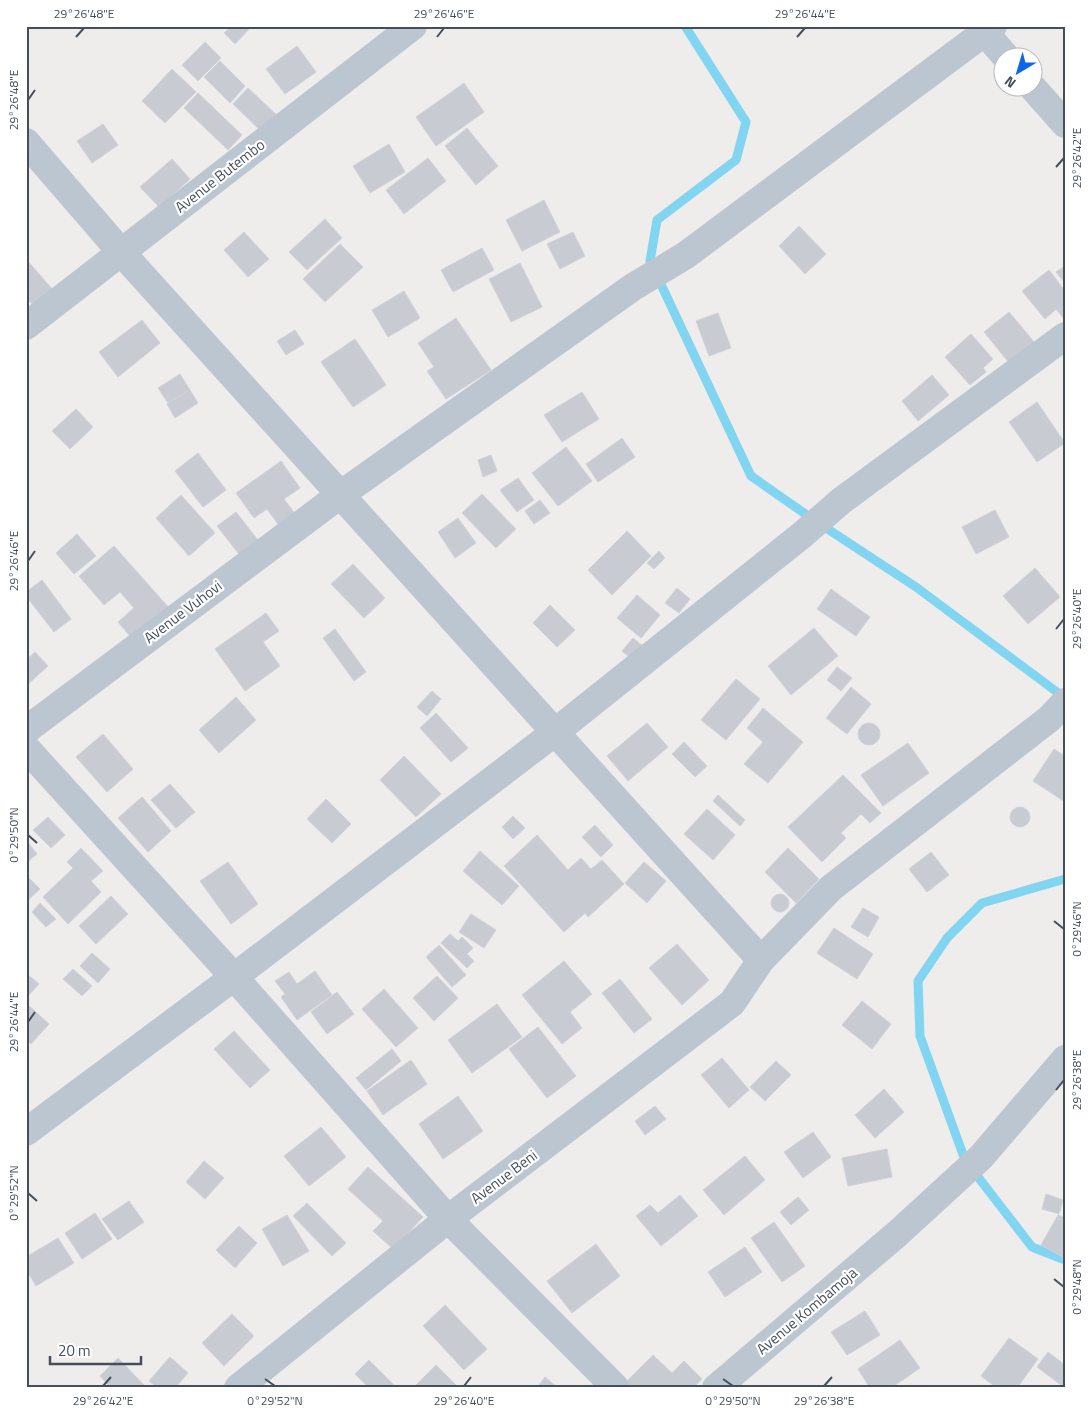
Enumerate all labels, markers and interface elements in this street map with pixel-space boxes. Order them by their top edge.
text: 29°26'48"E [54,4,115,23]
text: 29°26'46"E [414,4,475,23]
text: 29°26'44"E [775,4,836,23]
north arrow [994,48,1044,98]
text: 29°26'48"E [4,69,23,130]
text: N [999,71,1020,94]
text: 29°26'42"E [1067,127,1086,188]
street label: Avenue Butembo [170,133,270,218]
text: 29°26'46"E [4,530,23,591]
street label: Avenue Vuhovi [139,574,227,649]
text: 29°26'40"E [1067,588,1086,649]
text: 0°29'50"N [4,807,23,863]
text: 0°29'46"N [1067,901,1086,957]
text: 29°26'44"E [4,991,23,1052]
text: 29°26'38"E [1067,1049,1086,1110]
street label: Avenue Beni [465,1144,542,1209]
text: 0°29'52"N [4,1165,23,1221]
text: 0°29'48"N [1067,1259,1086,1315]
street label: Avenue Kombamoja [751,1261,863,1360]
scale bar [50,1334,141,1366]
text: 20 m [58,1339,91,1362]
text: 29°26'42"E [73,1391,134,1410]
text: 0°29'52"N [247,1391,303,1410]
text: 29°26'40"E [434,1391,495,1410]
text: 0°29'50"N [705,1391,761,1410]
text: 29°26'38"E [794,1391,855,1410]

